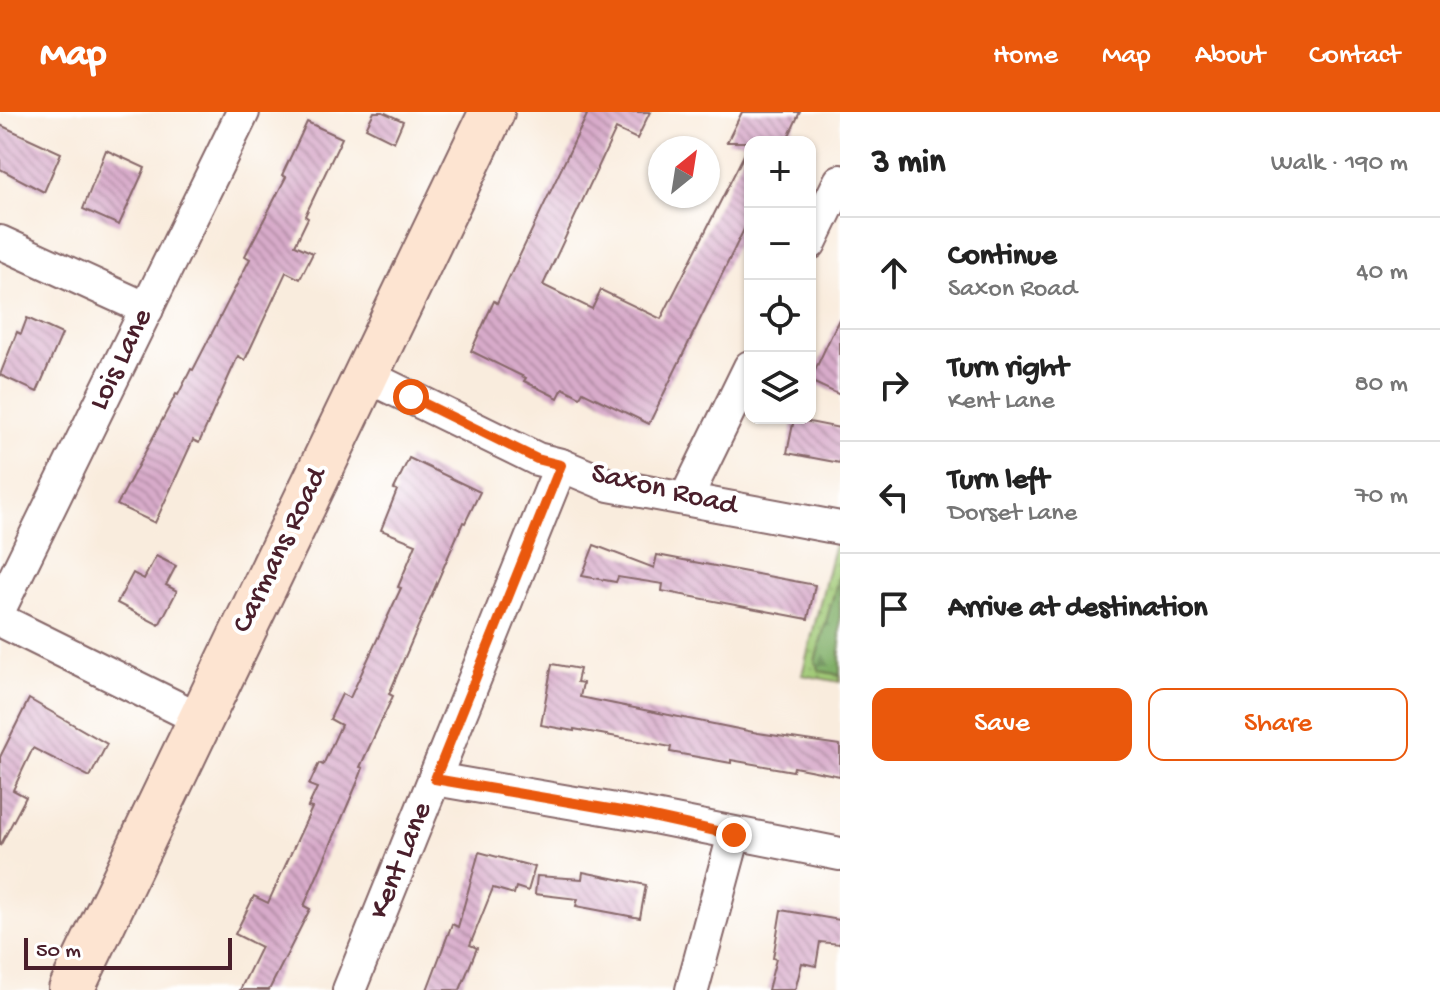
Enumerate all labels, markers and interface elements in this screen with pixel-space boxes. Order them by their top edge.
text: Map [40,34,106,78]
text: Home [993,40,1058,73]
text: Map [1102,40,1151,73]
text: About [1195,40,1265,73]
text: Contact [1309,40,1400,73]
north arrow [648,136,720,208]
map controls [744,136,816,424]
button: + [744,136,816,208]
text: 3 min [872,144,945,184]
text: Walk · 190 m [1271,149,1408,180]
button: − [744,208,816,280]
text: Continue [948,240,1057,275]
icon: ahead [872,251,916,295]
text: 40 m [1356,258,1408,289]
text: Saxon Road [948,275,1077,306]
button: locate [744,280,816,352]
street label: Lois Lane [82,303,162,416]
button: layers [744,352,816,424]
text: Turn right [948,352,1068,387]
icon: right [872,363,916,407]
text: 80 m [1354,370,1408,401]
route start [393,379,429,415]
text: Kent Lane [948,387,1055,418]
street label: Saxon Road [588,457,743,525]
street label: Carmans Road [226,461,337,639]
text: Turn left [948,464,1049,499]
icon: left [872,475,916,519]
text: 70 m [1355,482,1408,513]
text: Dorset Lane [948,499,1077,530]
icon: arrive [872,587,916,631]
text: Arrive at destination [948,592,1208,627]
button: Save [872,688,1132,761]
button: Share [1148,688,1408,761]
street label: Kent Lane [363,797,441,925]
route end [716,817,752,853]
scale bar [24,934,232,970]
text: 50 m [36,939,81,965]

